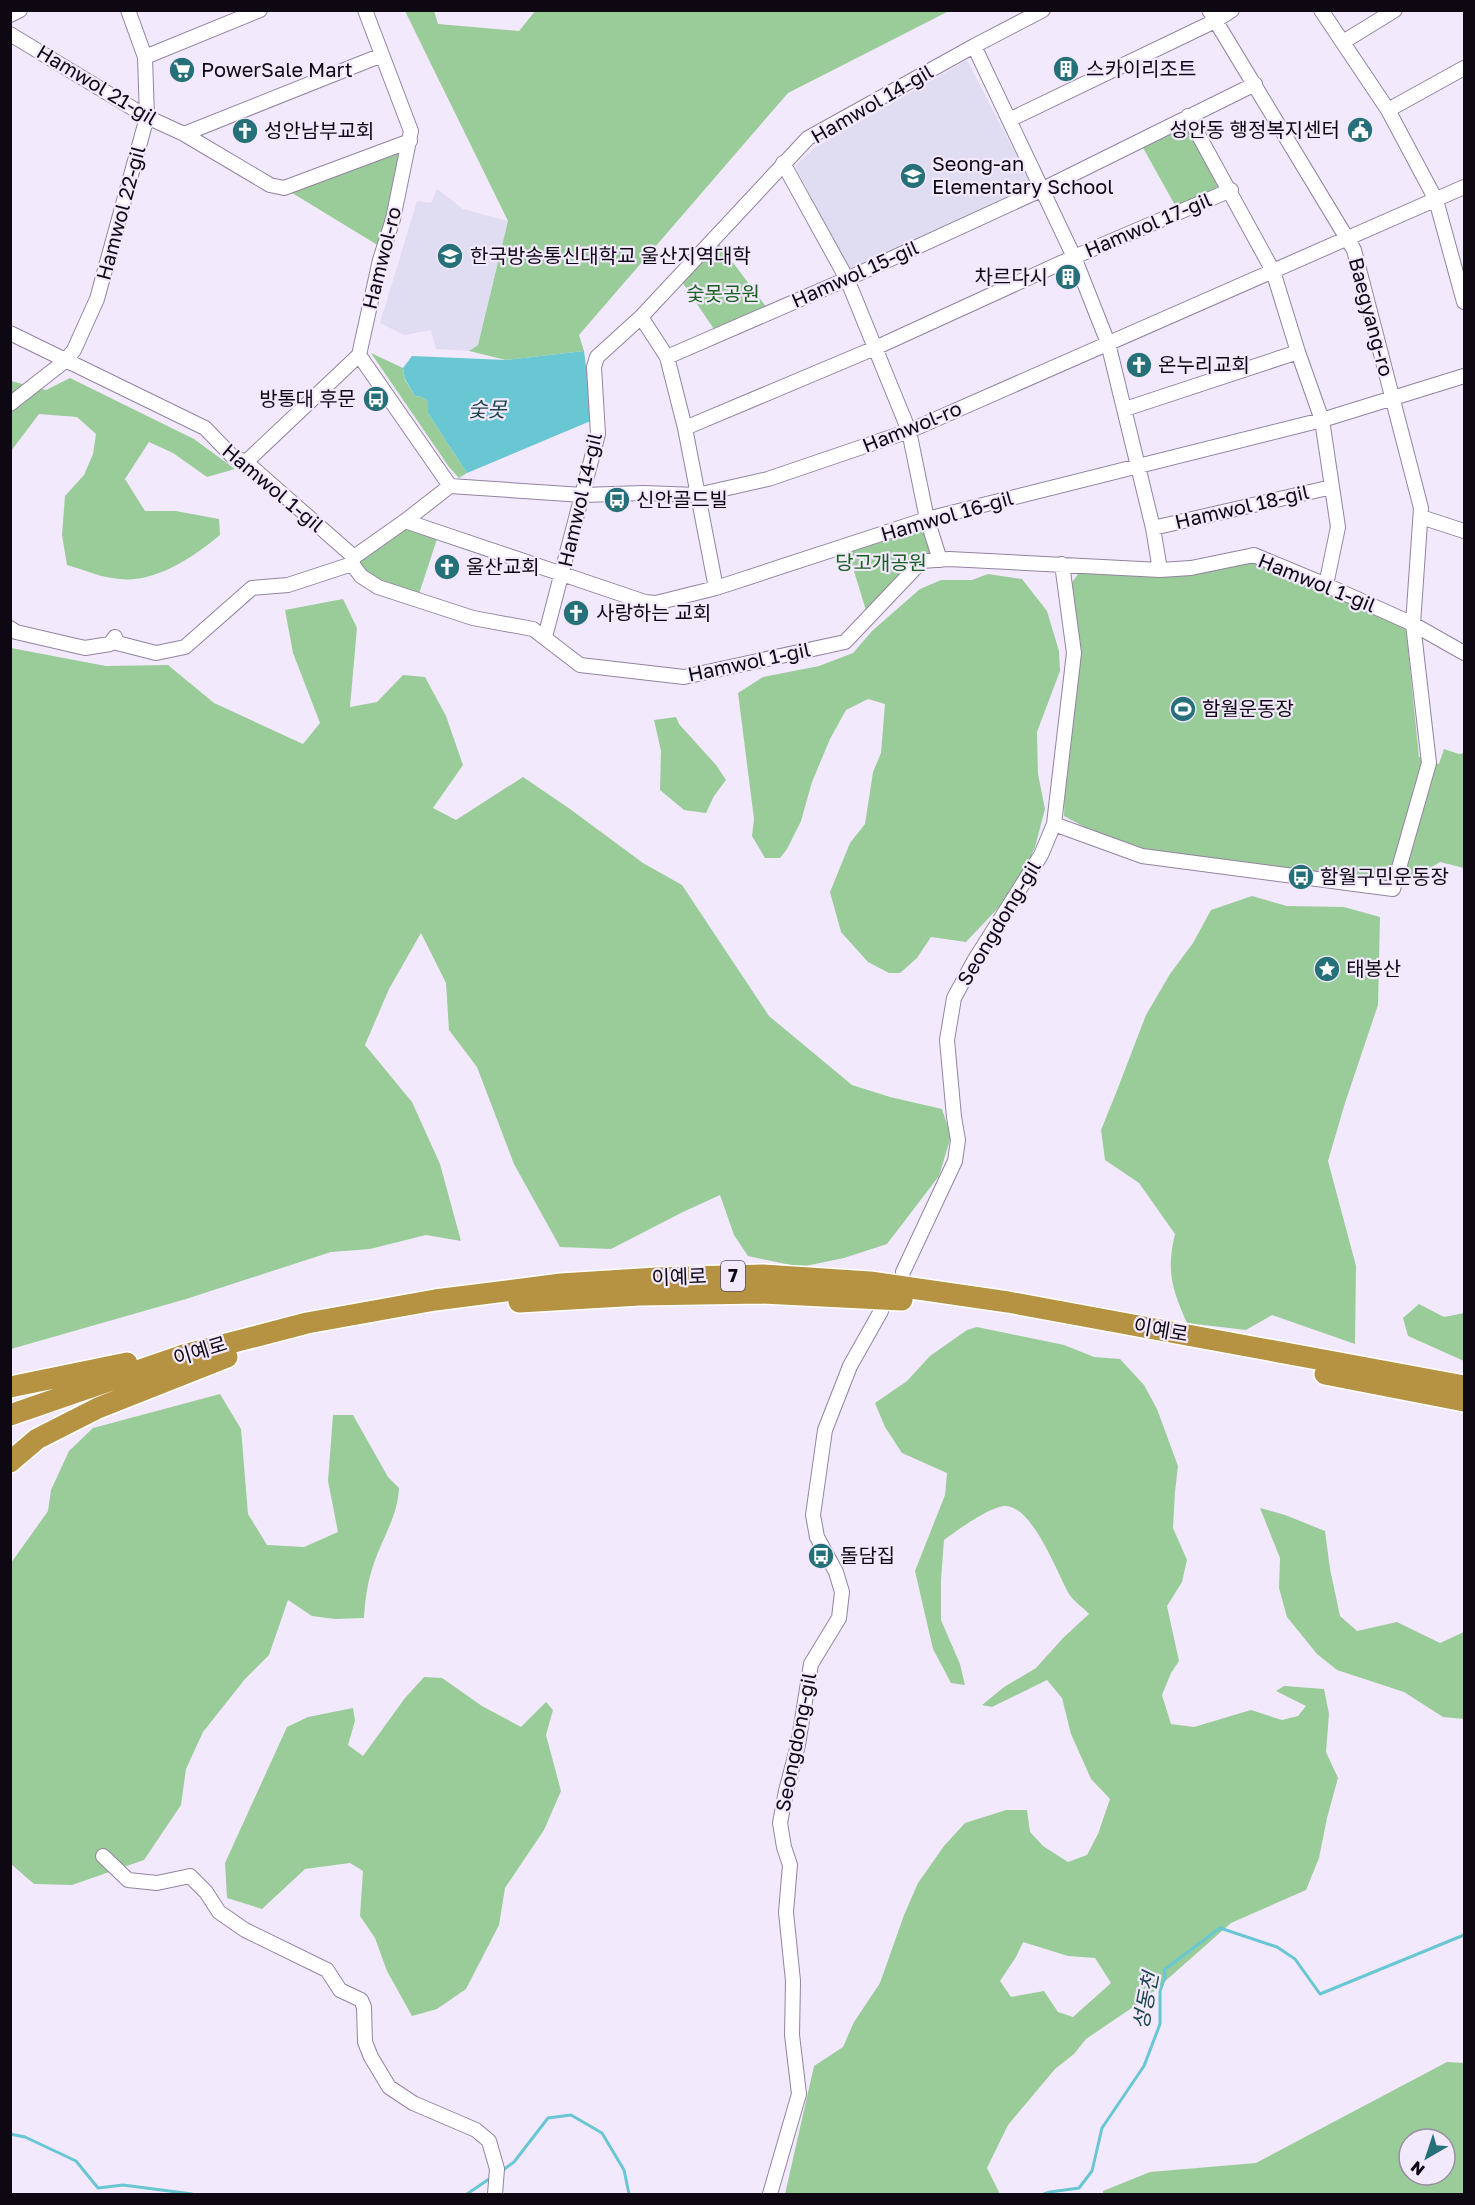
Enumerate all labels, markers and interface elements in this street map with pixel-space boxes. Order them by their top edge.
street label: Hamwol 21-gil [33,39,162,130]
building icon: 스카이리조트 [1051,54,1081,84]
supermarket icon: PowerSale Mart [167,55,197,85]
place label: 스카이리조트 [1086,56,1196,80]
place label: PowerSale Mart [201,57,353,81]
street label: Hamwol 14-gil [806,58,937,148]
public building icon: 성안동 행정복지센터 [1345,115,1375,145]
church icon: 성안남부교회 [230,116,260,146]
place label: 성안동 행정복지센터 [1169,117,1340,141]
place label: 성안남부교회 [264,118,374,142]
street label: Hamwol 22-gil [91,143,150,283]
place label: Seong-an Elementary School [932,151,1114,198]
school or university icon: Seong-an Elementary School [898,161,928,191]
street label: Hamwol 17-gil [1081,187,1215,262]
street label: Hamwol-ro [357,204,405,312]
street label: Hamwol 15-gil [787,234,922,312]
school or university icon: 한국방송통신대학교 울산지역대학 [435,241,465,271]
place label: 한국방송통신대학교 울산지역대학 [470,243,751,267]
street label: Baegyang-ro [1345,255,1399,379]
building icon: 차르다시 [1053,262,1083,292]
place label: 차르다시 [974,264,1048,288]
park label: 숯못공원 [686,281,760,305]
church icon: 온누리교회 [1124,350,1154,380]
place label: 온누리교회 [1158,352,1250,376]
bus stop icon: 방통대 후문 [361,384,391,414]
place label: 방통대 후문 [259,386,356,410]
street label: Hamwol-ro [859,395,965,457]
water label: 숯못 [468,396,508,422]
street label: Hamwol 14-gil [552,430,606,569]
street label: Hamwol 1-gil [218,438,329,537]
street label: Hamwol 18-gil [1172,479,1311,533]
bus stop icon: 신안골드빌 [602,485,632,515]
street label: Hamwol 16-gil [878,485,1016,545]
place label: 신안골드빌 [636,487,728,511]
street label: Hamwol 1-gil [1255,548,1380,617]
park label: 당고개공원 [835,550,927,574]
church icon: 울산교회 [432,552,462,582]
place label: 울산교회 [466,554,540,578]
church icon: 사랑하는 교회 [561,598,591,628]
place label: 사랑하는 교회 [596,600,711,624]
street label: Hamwol 1-gil [685,636,812,686]
sports icon: 함월운동장 [1168,694,1198,724]
place label: 함월운동장 [1202,696,1294,720]
street label: Seongdong-gil [951,856,1045,989]
bus stop icon: 함월구민운동장 [1286,862,1316,892]
place label: 함월구민운동장 [1320,864,1449,888]
place icon: 태봉산 [1312,954,1342,984]
place label: 태봉산 [1346,956,1401,980]
road number: 7 [721,1261,745,1291]
street label: 이예로 [651,1263,707,1289]
street label: 이예로 [1132,1312,1190,1346]
street label: 이예로 [170,1330,230,1370]
bus stop icon: 돌담집 [806,1541,836,1571]
place label: 돌담집 [840,1543,895,1567]
street label: Seongdong-gil [770,1670,820,1814]
water label: 성동천 [1127,1967,1164,2032]
north arrow [1397,2127,1457,2187]
text: N [1407,2157,1429,2180]

